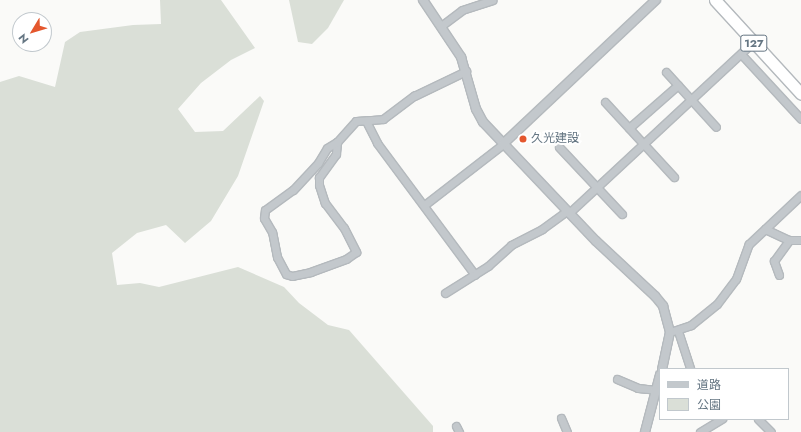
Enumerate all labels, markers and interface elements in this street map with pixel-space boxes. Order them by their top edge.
north arrow [12,12,52,52]
text: N [14,30,32,47]
road number: 127 [740,34,768,52]
place label: 久光建設 [531,132,579,146]
marker: 久光建設 [518,134,528,144]
legend [659,368,789,420]
text: 道路 [697,376,721,394]
text: 公園 [697,396,721,414]

